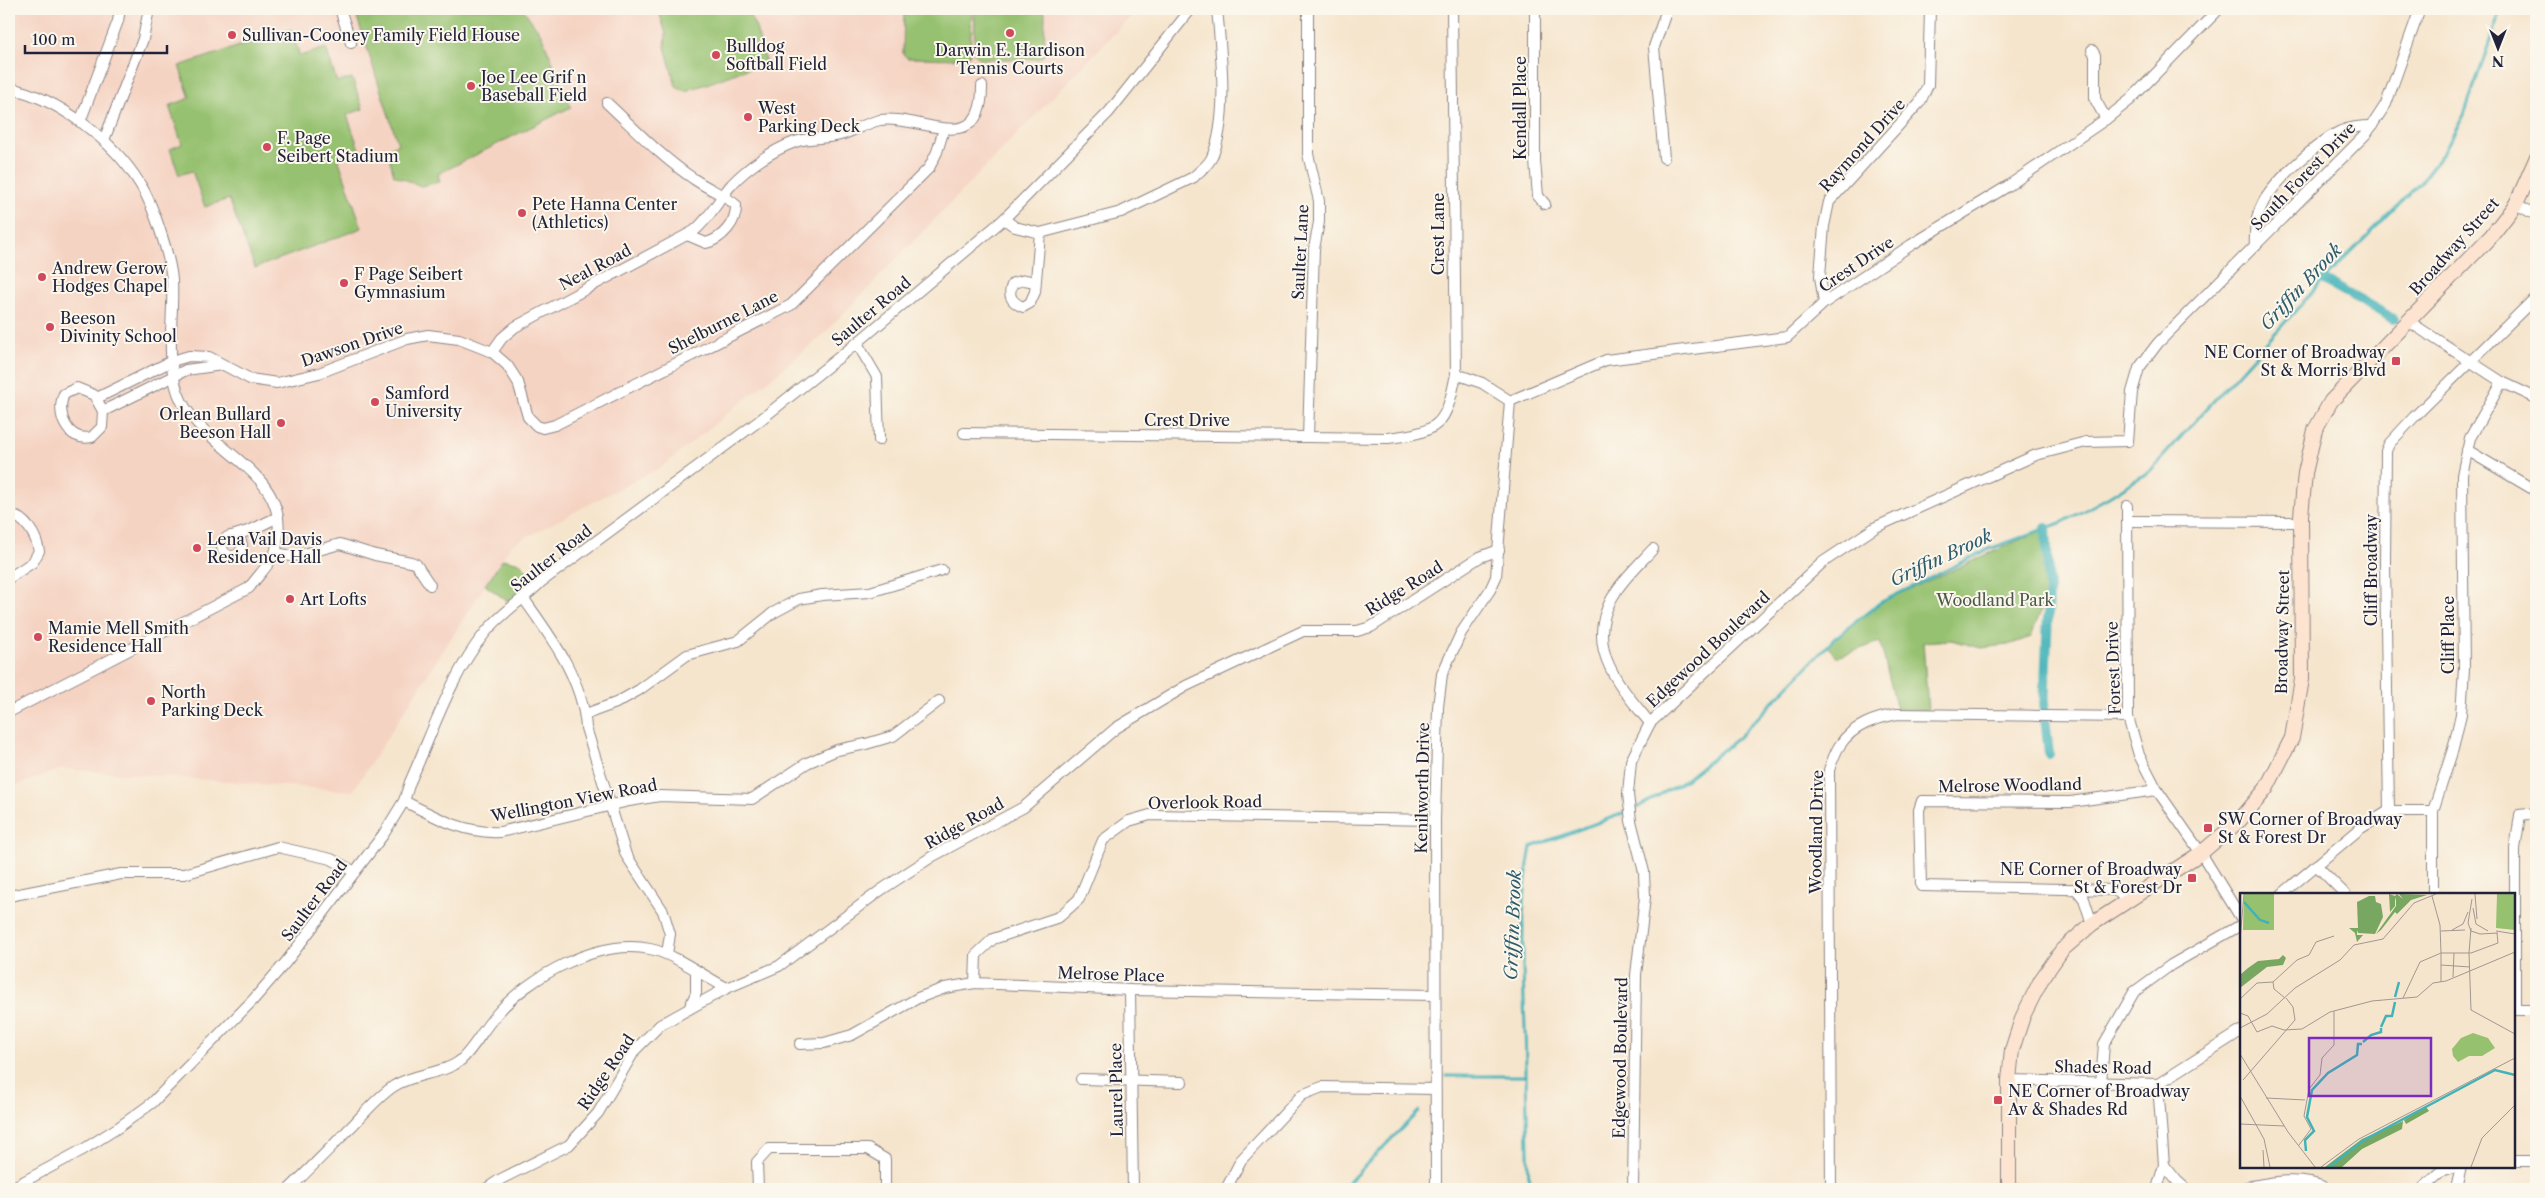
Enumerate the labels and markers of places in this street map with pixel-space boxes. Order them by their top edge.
place label: Sullivan-Cooney Family Field House [242,25,520,45]
marker: Darwin E. Hardison Tennis Courts [1004,27,1016,39]
marker: Sullivan-Cooney Family Field House [226,29,238,41]
place label: Bulldog Softball Field [726,36,827,74]
place label: Darwin E. Hardison Tennis Courts [935,40,1085,78]
marker: Bulldog Softball Field [710,49,722,61]
place label: Joe Lee Grif n Baseball Field [478,67,587,105]
marker: Joe Lee Grif n Baseball Field [465,80,477,92]
place label: West Parking Deck [757,98,861,136]
marker: West Parking Deck [742,111,754,123]
place label: F. Page Seibert Stadium [277,128,399,166]
marker: F. Page Seibert Stadium [261,141,273,153]
place label: Pete Hanna Center (Athletics) [532,194,677,232]
marker: Pete Hanna Center (Athletics) [516,207,528,219]
place label: Andrew Gerow Hodges Chapel [51,258,168,296]
place label: F Page Seibert Gymnasium [354,264,463,302]
marker: Andrew Gerow Hodges Chapel [36,271,48,283]
marker: F Page Seibert Gymnasium [338,277,350,289]
place label: Beeson Divinity School [60,308,177,346]
marker: Beeson Divinity School [44,321,56,333]
place label: NE Corner of Broadway St & Morris Blvd [2204,342,2387,380]
marker: NE Corner of Broadway St & Morris Blvd [2390,355,2402,367]
place label: Samford University [385,383,463,421]
marker: Samford University [369,396,381,408]
place label: Orlean Bullard Beeson Hall [159,404,271,442]
marker: Orlean Bullard Beeson Hall [275,417,287,429]
place label: Lena Vail Davis Residence Hall [207,529,322,567]
marker: Lena Vail Davis Residence Hall [191,542,203,554]
place label: Art Lofts [299,589,367,609]
marker: Art Lofts [284,593,296,605]
place label: Mamie Mell Smith Residence Hall [48,618,189,656]
marker: Mamie Mell Smith Residence Hall [32,631,44,643]
place label: North Parking Deck [161,682,264,720]
marker: North Parking Deck [145,695,157,707]
place label: SW Corner of Broadway St & Forest Dr [2218,809,2403,847]
marker: SW Corner of Broadway St & Forest Dr [2202,822,2214,834]
place label: NE Corner of Broadway St & Forest Dr [2000,859,2183,897]
marker: NE Corner of Broadway St & Forest Dr [2186,872,2198,884]
place label: NE Corner of Broadway Av & Shades Rd [2007,1081,2191,1119]
marker: NE Corner of Broadway Av & Shades Rd [1992,1094,2004,1106]

